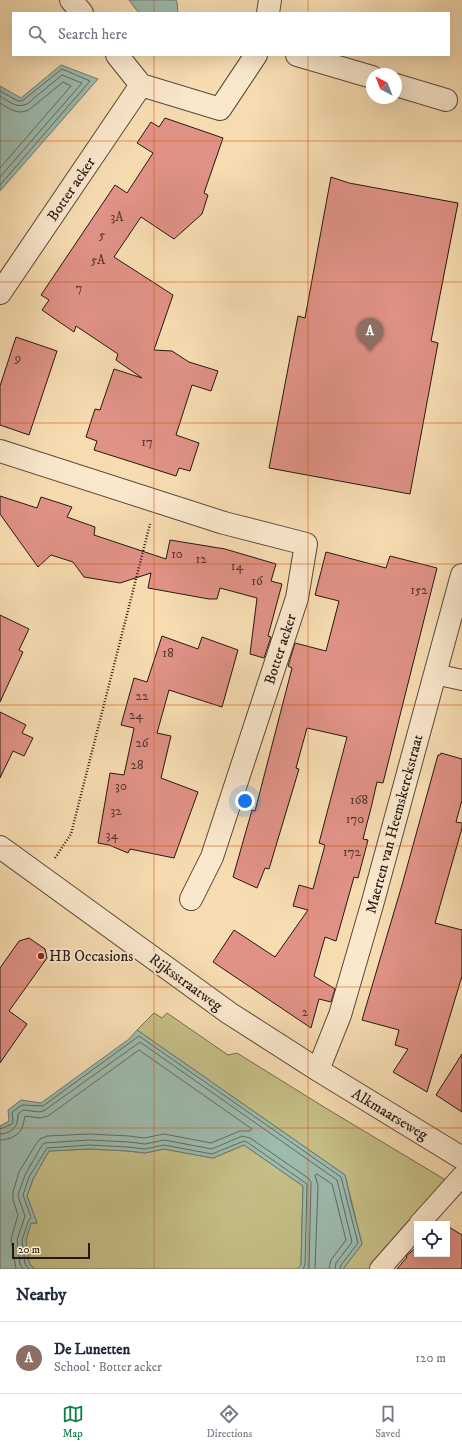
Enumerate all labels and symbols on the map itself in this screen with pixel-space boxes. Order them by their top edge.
north arrow [366,68,402,104]
street label: Botter acker [43,153,100,225]
house number: 3A [110,209,124,225]
house number: 5 [99,227,106,243]
house number: 5A [91,252,106,268]
house number: 7 [76,280,83,296]
pin: A [357,318,383,351]
house number: 9 [14,350,21,366]
house number: 17 [141,434,153,450]
house number: 10 [171,546,183,562]
house number: 12 [195,551,207,567]
house number: 14 [231,558,244,574]
house number: 16 [251,573,264,589]
house number: 152 [410,582,428,598]
street label: Botter acker [260,611,301,687]
house number: 18 [162,645,174,661]
house number: 22 [136,688,149,704]
house number: 24 [129,707,143,723]
street label: Maerten van Heemskerckstraat [361,732,428,916]
house number: 26 [135,735,150,751]
house number: 28 [131,757,143,773]
house number: 30 [115,778,127,794]
your location [235,791,255,811]
house number: 168 [350,792,368,808]
house number: 32 [110,803,122,819]
house number: 170 [346,811,364,827]
house number: 34 [106,827,119,843]
house number: 172 [343,844,362,860]
place label: HB Occasions [49,947,133,966]
street label: Rijksstraatweg [145,949,227,1016]
marker: HB Occasions [36,951,46,961]
house number: 2 [302,1004,309,1020]
street label: Alkmaarseweg [348,1084,432,1145]
scale bar [12,1241,90,1260]

